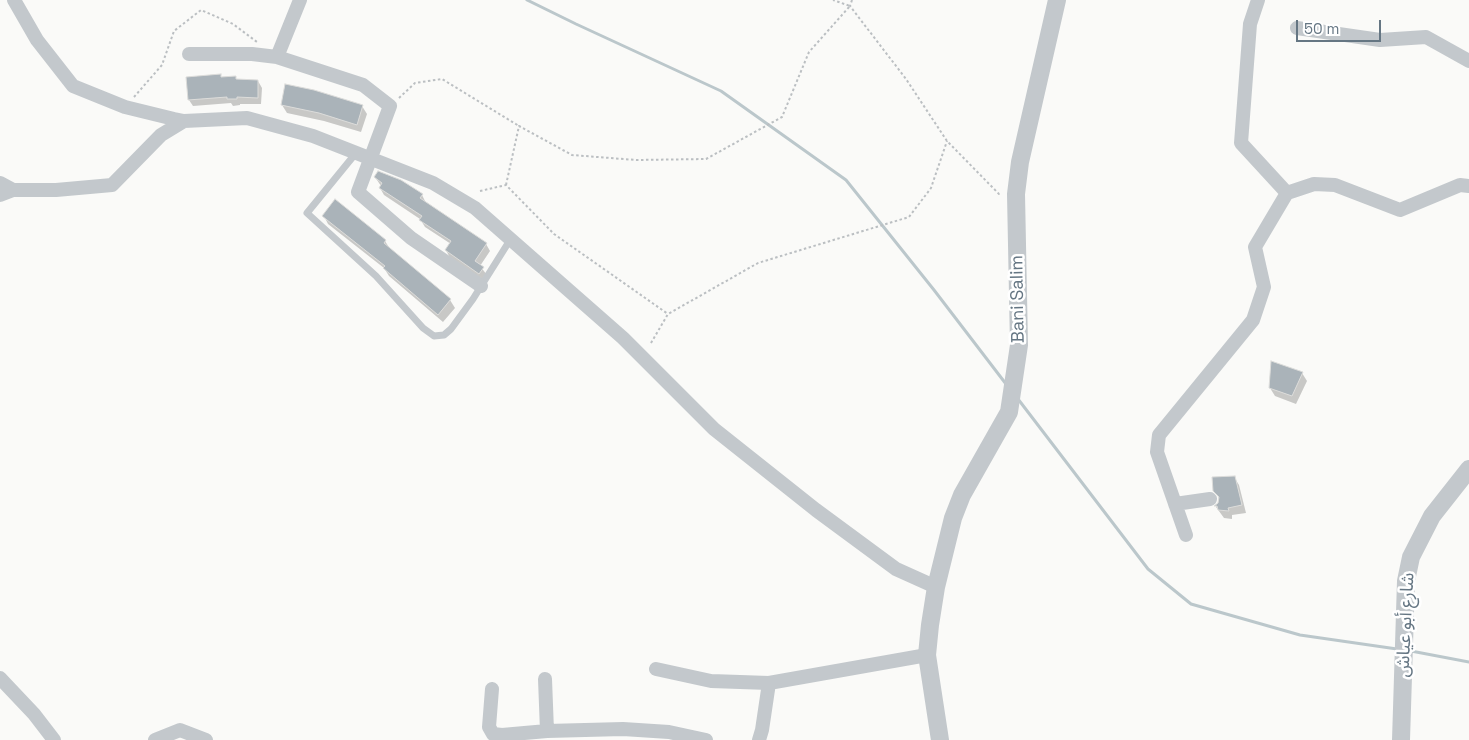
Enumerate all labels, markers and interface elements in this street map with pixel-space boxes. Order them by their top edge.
scale bar [1299,10,1384,42]
text: 50 m [1304,19,1339,38]
street label: Bani Salim [1006,255,1030,343]
street label: شارع أبو عياش [1392,572,1420,678]

